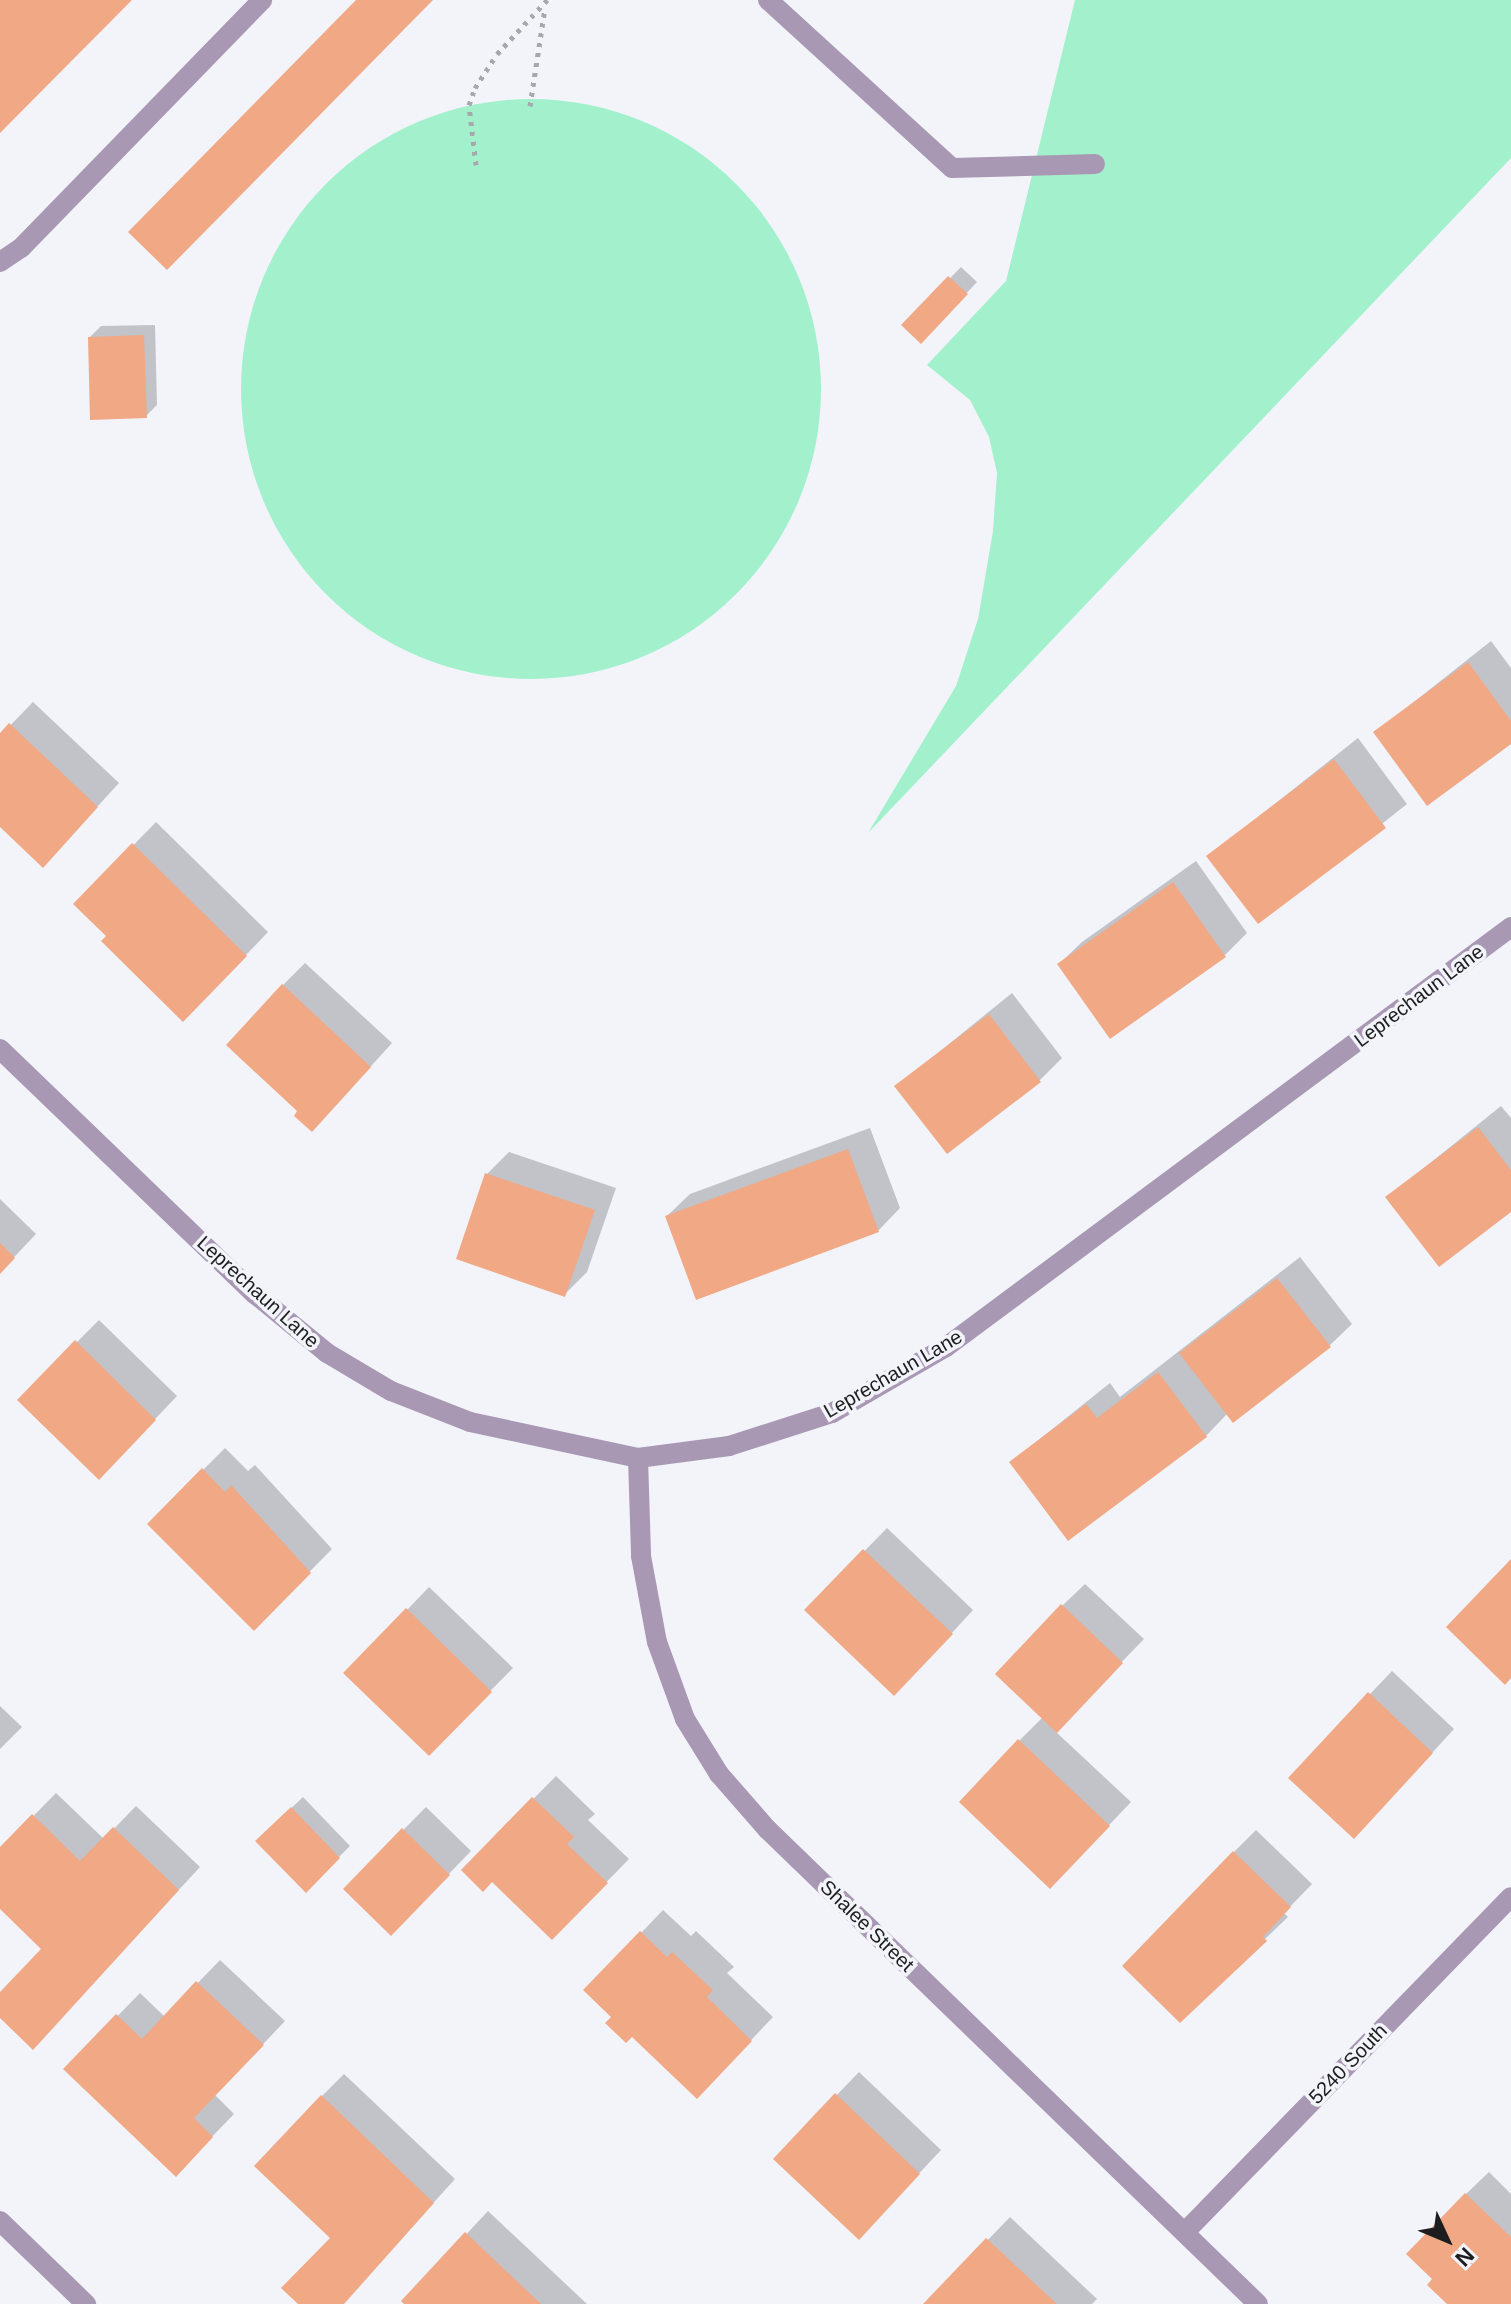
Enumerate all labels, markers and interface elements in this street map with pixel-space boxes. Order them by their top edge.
street label: Leprechaun Lane [1350,940,1488,1052]
street label: Leprechaun Lane [192,1231,324,1353]
street label: Leprechaun Lane [820,1325,966,1423]
street label: Shalee Street [815,1875,919,1977]
street label: 5240 South [1304,2019,1392,2109]
north arrow [1407,2200,1487,2280]
text: N [1450,2243,1479,2271]

